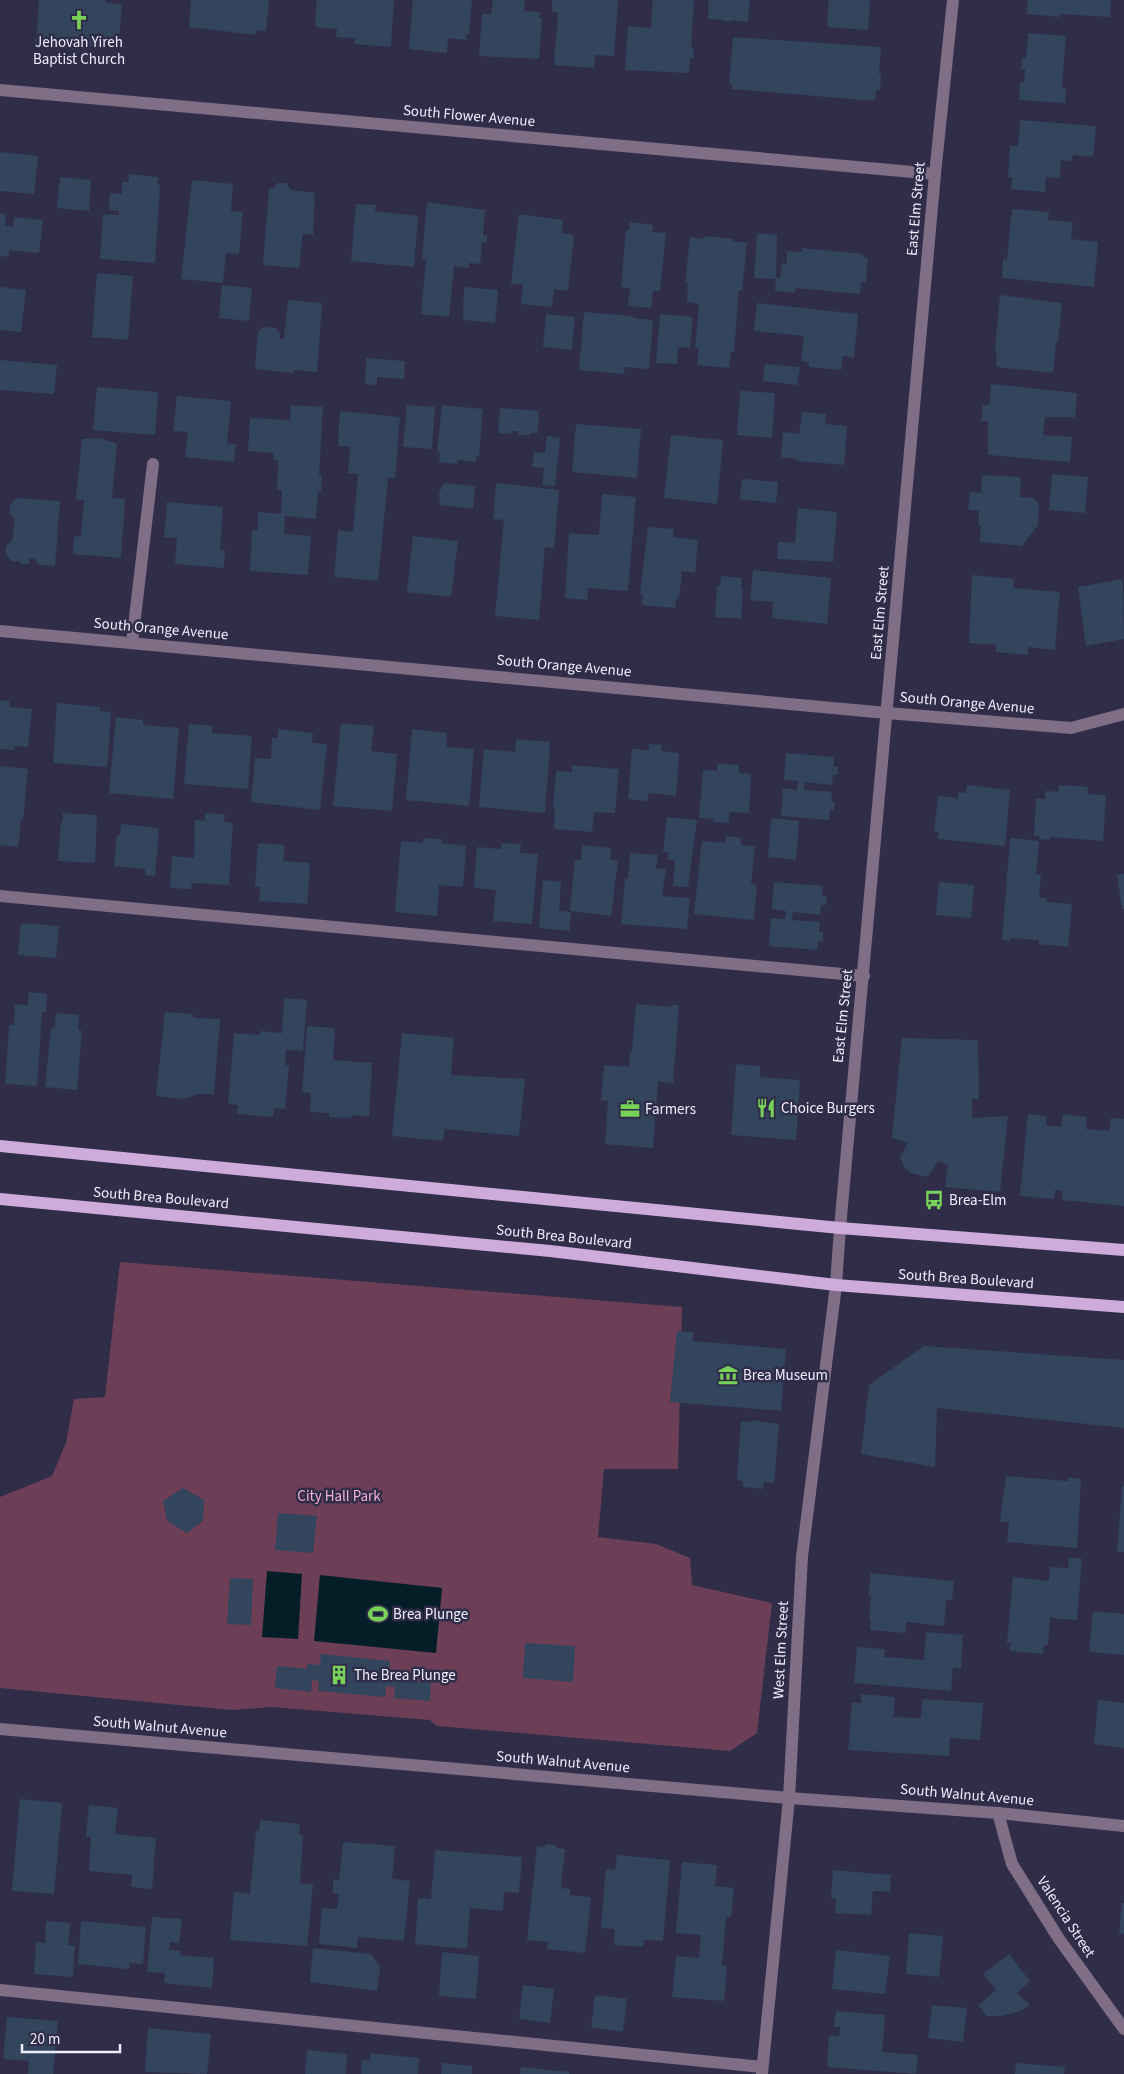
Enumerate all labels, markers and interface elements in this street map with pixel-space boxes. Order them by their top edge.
church icon: Jehovah Yireh Baptist Church [68,9,90,31]
place label: Jehovah Yireh Baptist Church [33,32,125,70]
street label: South Flower Avenue [402,100,536,132]
street label: East Elm Street [901,161,931,257]
street label: East Elm Street [865,565,895,661]
street label: South Orange Avenue [93,613,229,645]
street label: South Orange Avenue [496,650,632,682]
street label: South Orange Avenue [899,687,1035,719]
street label: East Elm Street [828,968,858,1064]
restaurant icon: Choice Burgers [755,1097,777,1119]
office icon: Farmers [619,1098,641,1120]
place label: Choice Burgers [781,1098,875,1119]
place label: Farmers [645,1099,696,1120]
street label: South Brea Boulevard [92,1182,230,1214]
bus stop icon: Brea-Elm [923,1189,945,1211]
place label: Brea-Elm [949,1190,1007,1211]
street label: South Brea Boulevard [495,1219,633,1255]
street label: South Brea Boulevard [897,1264,1035,1294]
museum icon: Brea Museum [717,1364,739,1386]
place label: Brea Museum [743,1365,828,1386]
park label: City Hall Park [297,1486,381,1507]
street label: West Elm Street [768,1601,794,1699]
sports icon: Brea Plunge [367,1603,389,1625]
place label: Brea Plunge [393,1604,468,1625]
building icon: The Brea Plunge [328,1664,350,1686]
place label: The Brea Plunge [354,1665,456,1686]
street label: South Walnut Avenue [92,1711,228,1743]
street label: South Walnut Avenue [495,1746,631,1778]
street label: South Walnut Avenue [899,1779,1035,1811]
street label: Valencia Street [1032,1872,1100,1962]
scale bar [22,2022,120,2054]
text: 20 m [30,2029,60,2050]

